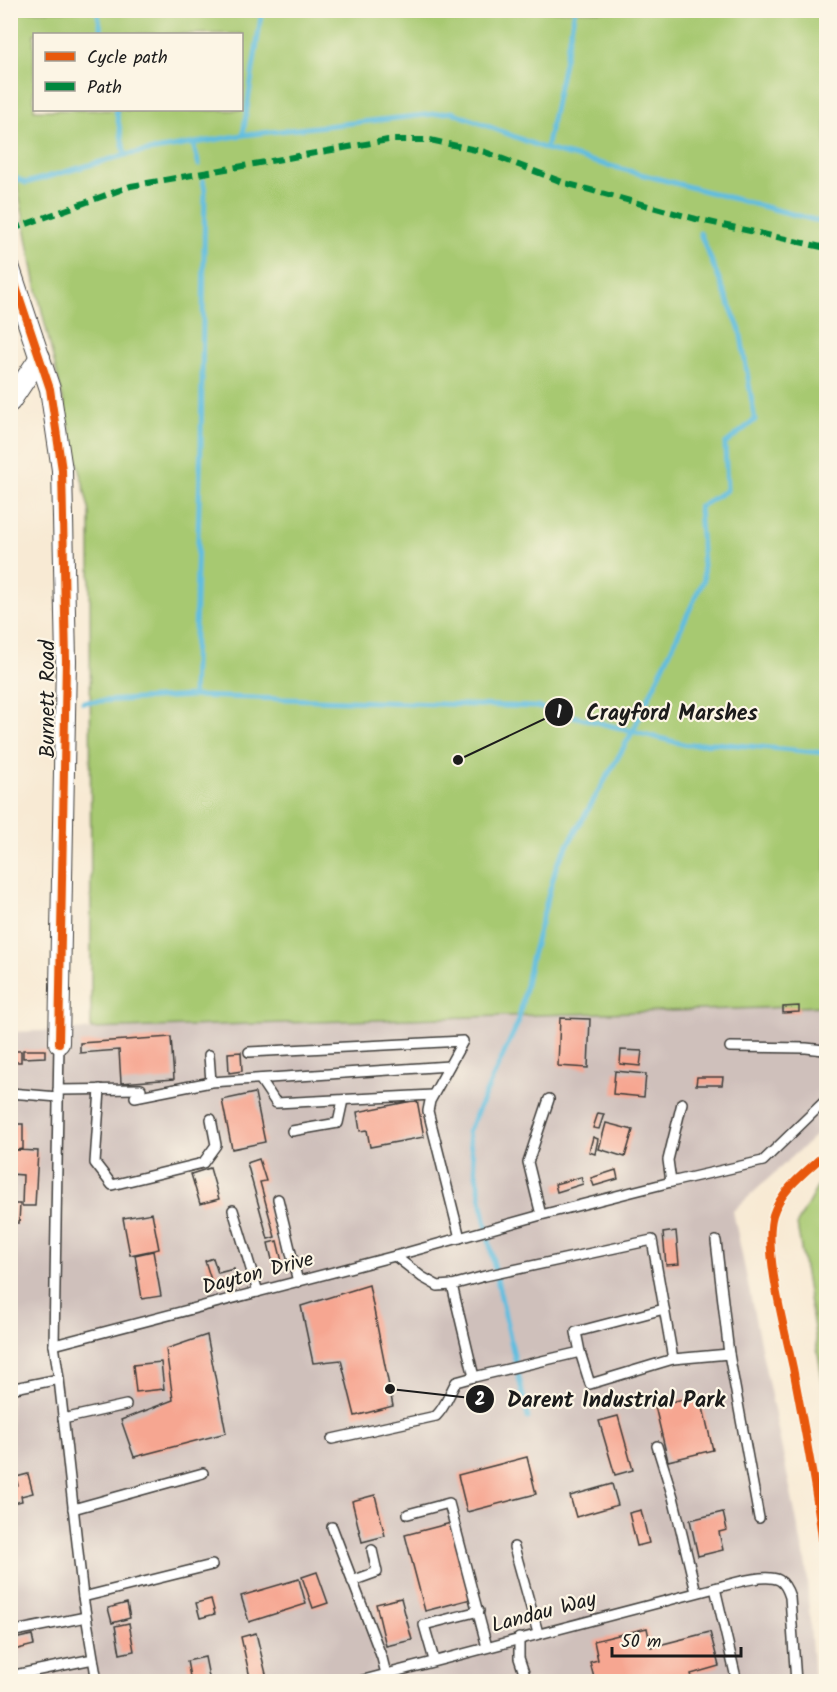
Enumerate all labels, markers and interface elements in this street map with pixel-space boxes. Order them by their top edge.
legend [33,33,243,111]
text: Cycle path [87,44,168,73]
text: Path [87,74,122,103]
street label: Burnett Road [32,640,65,758]
callout: Crayford Marshes [544,692,770,732]
text: Crayford Marshes [586,697,759,732]
text: 1 [556,699,562,728]
street label: Dayton Drive [199,1243,318,1305]
callout: Darent Industrial Park [465,1379,738,1419]
text: Darent Industrial Park [507,1384,726,1419]
text: 2 [475,1386,485,1415]
street label: Landau Way [488,1583,600,1643]
scale bar [612,1620,741,1658]
text: 50 m [621,1628,661,1657]

